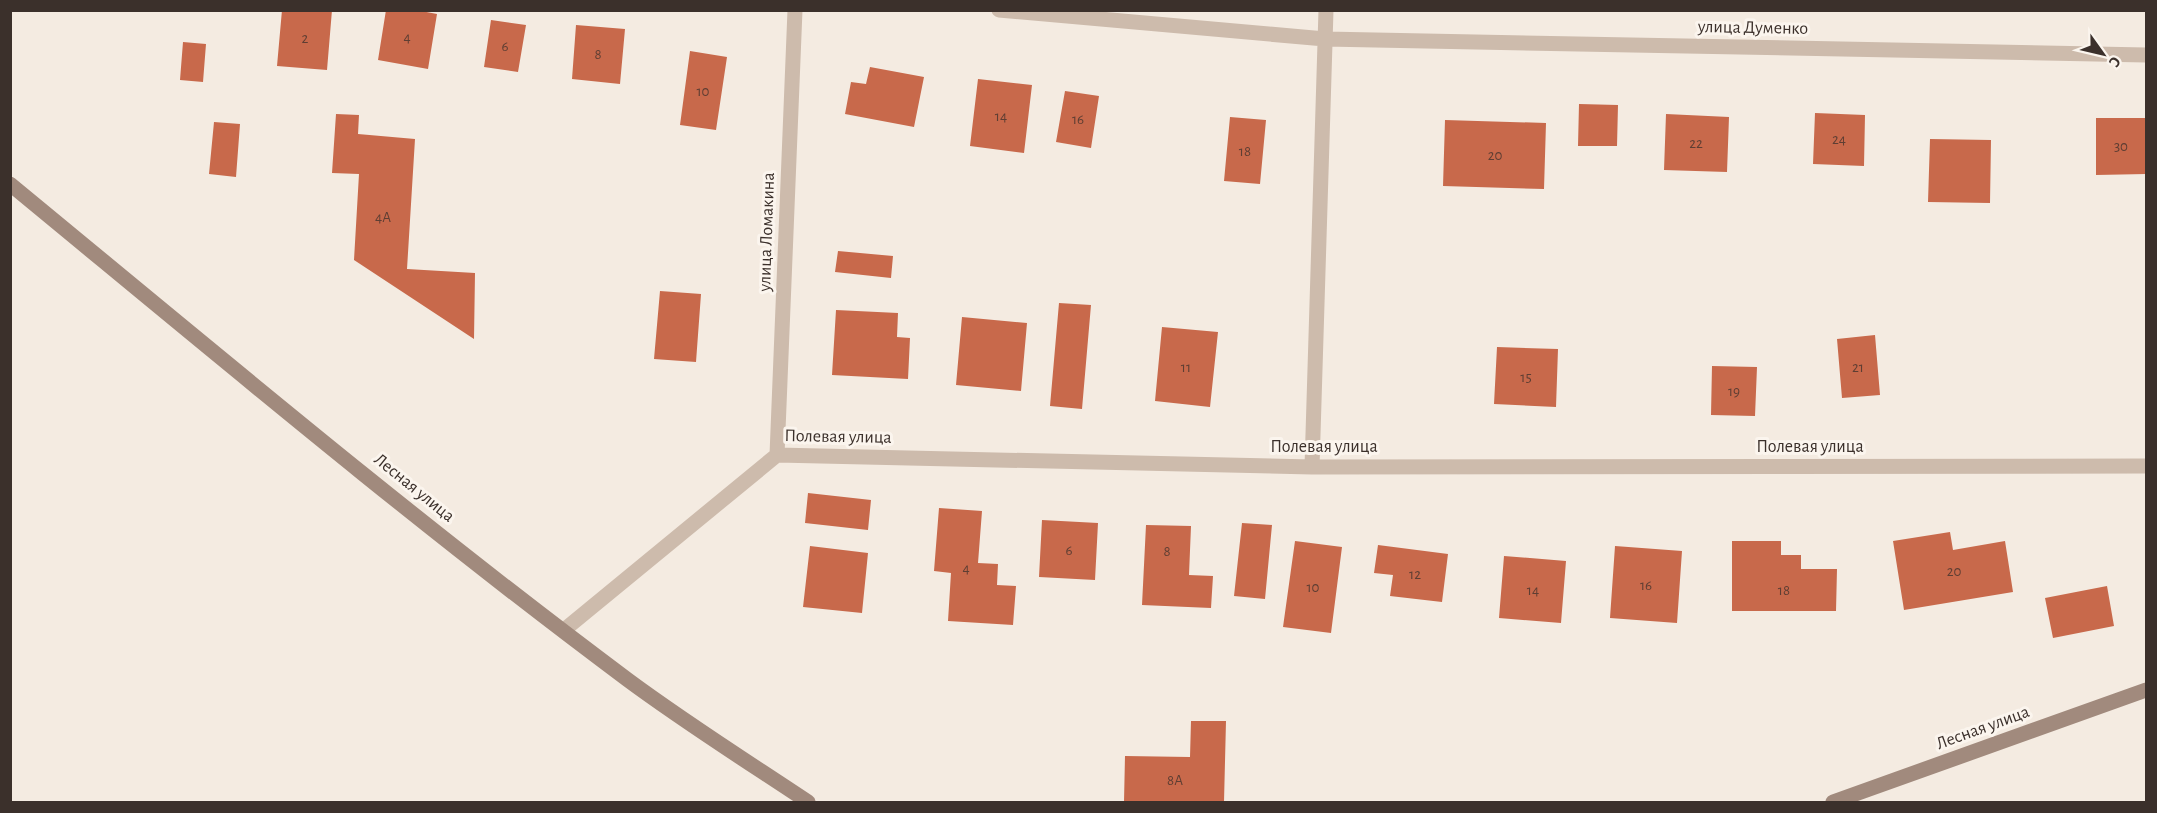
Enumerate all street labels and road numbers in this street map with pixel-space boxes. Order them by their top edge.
street label: улица Думенко [1697,18,1808,38]
street label: улица Ломакина [756,172,778,293]
street label: Полевая улица [784,427,892,447]
street label: Полевая улица [1270,438,1378,456]
street label: Полевая улица [1756,438,1864,456]
street label: Лесная улица [370,450,458,526]
street label: Лесная улица [1934,703,2032,753]

